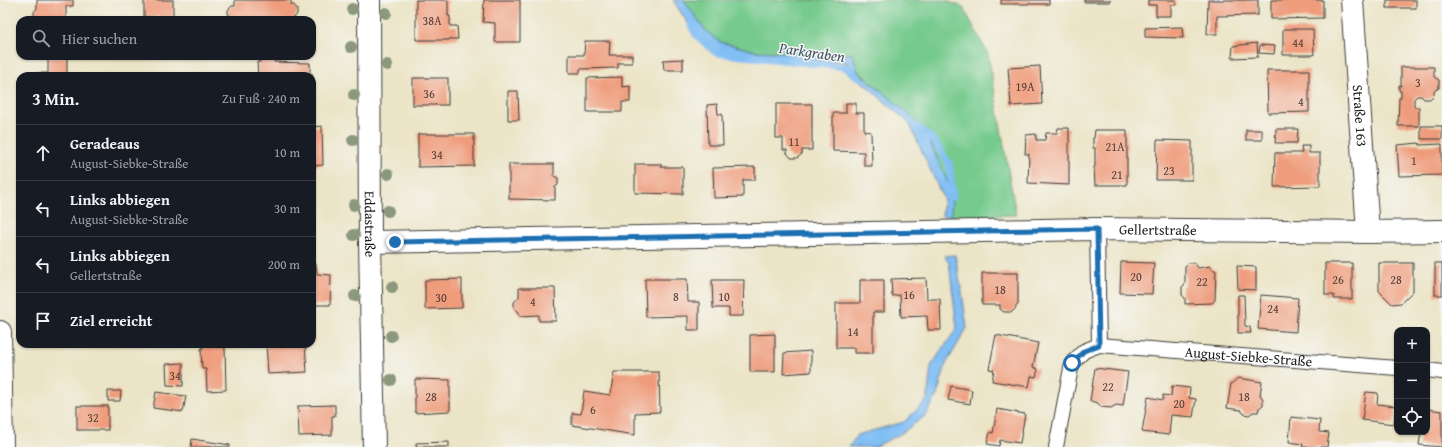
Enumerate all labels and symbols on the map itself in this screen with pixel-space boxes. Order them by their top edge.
house number: 38A [423,12,442,29]
house number: 44 [1292,34,1304,51]
water label: Parkgraben [777,37,847,67]
house number: 3 [1415,74,1421,91]
house number: 19A [1016,78,1035,95]
street label: Straße 163 [1348,84,1372,147]
house number: 36 [423,85,435,102]
house number: 4 [1298,93,1304,110]
house number: 11 [788,133,800,150]
house number: 21A [1106,138,1125,155]
house number: 34 [431,146,443,163]
house number: 1 [1411,152,1417,169]
house number: 23 [1163,162,1175,179]
house number: 21 [1111,166,1123,183]
street label: Eddastraße [360,191,380,258]
street label: Gellertstraße [1119,219,1197,240]
route end [386,233,404,251]
house number: 20 [1130,268,1142,285]
house number: 26 [1332,271,1344,288]
house number: 28 [1390,271,1402,288]
house number: 22 [1196,273,1208,290]
house number: 18 [994,281,1006,298]
house number: 16 [903,286,915,303]
house number: 8 [673,288,679,305]
house number: 10 [718,288,730,305]
house number: 30 [435,289,447,306]
house number: 4 [530,293,536,310]
house number: 24 [1267,300,1279,317]
house number: 14 [847,323,859,340]
street label: August-Siebke-Straße [1184,342,1313,371]
route start [1063,354,1081,372]
house number: 34 [169,367,181,384]
house number: 22 [1102,378,1114,395]
house number: 28 [425,388,437,405]
house number: 18 [1238,388,1250,405]
house number: 20 [1173,395,1185,412]
house number: 6 [590,401,596,418]
house number: 32 [87,409,99,426]

